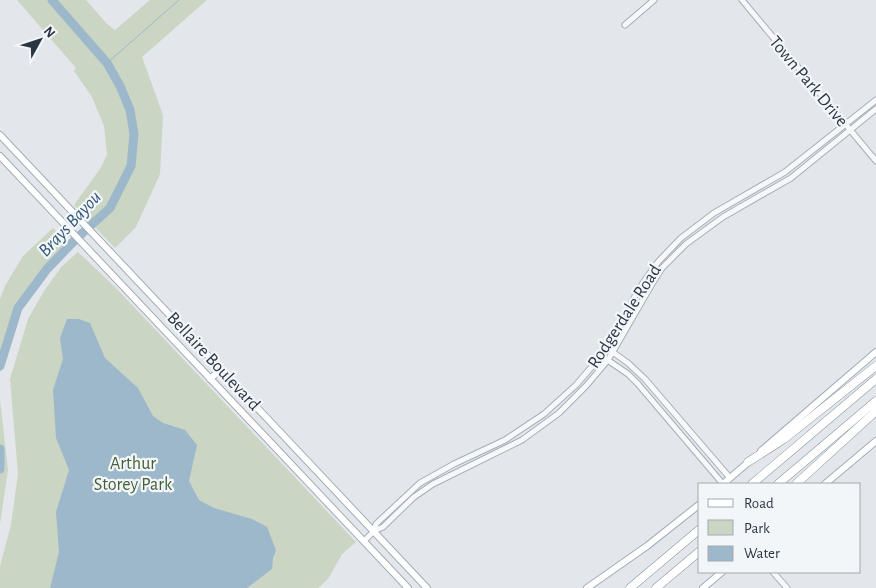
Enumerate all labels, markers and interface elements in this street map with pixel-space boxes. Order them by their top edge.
north arrow [15,15,65,65]
text: N [41,24,58,41]
street label: Town Park Drive [765,33,851,130]
water label: Brays Bayou [35,187,105,261]
street label: Rodgerdale Road [585,262,665,372]
street label: Bellaire Boulevard [163,309,263,414]
park label: Arthur Storey Park [94,455,173,494]
legend [698,483,861,573]
text: Road [744,496,774,511]
text: Park [744,521,770,536]
text: Water [744,546,780,561]

